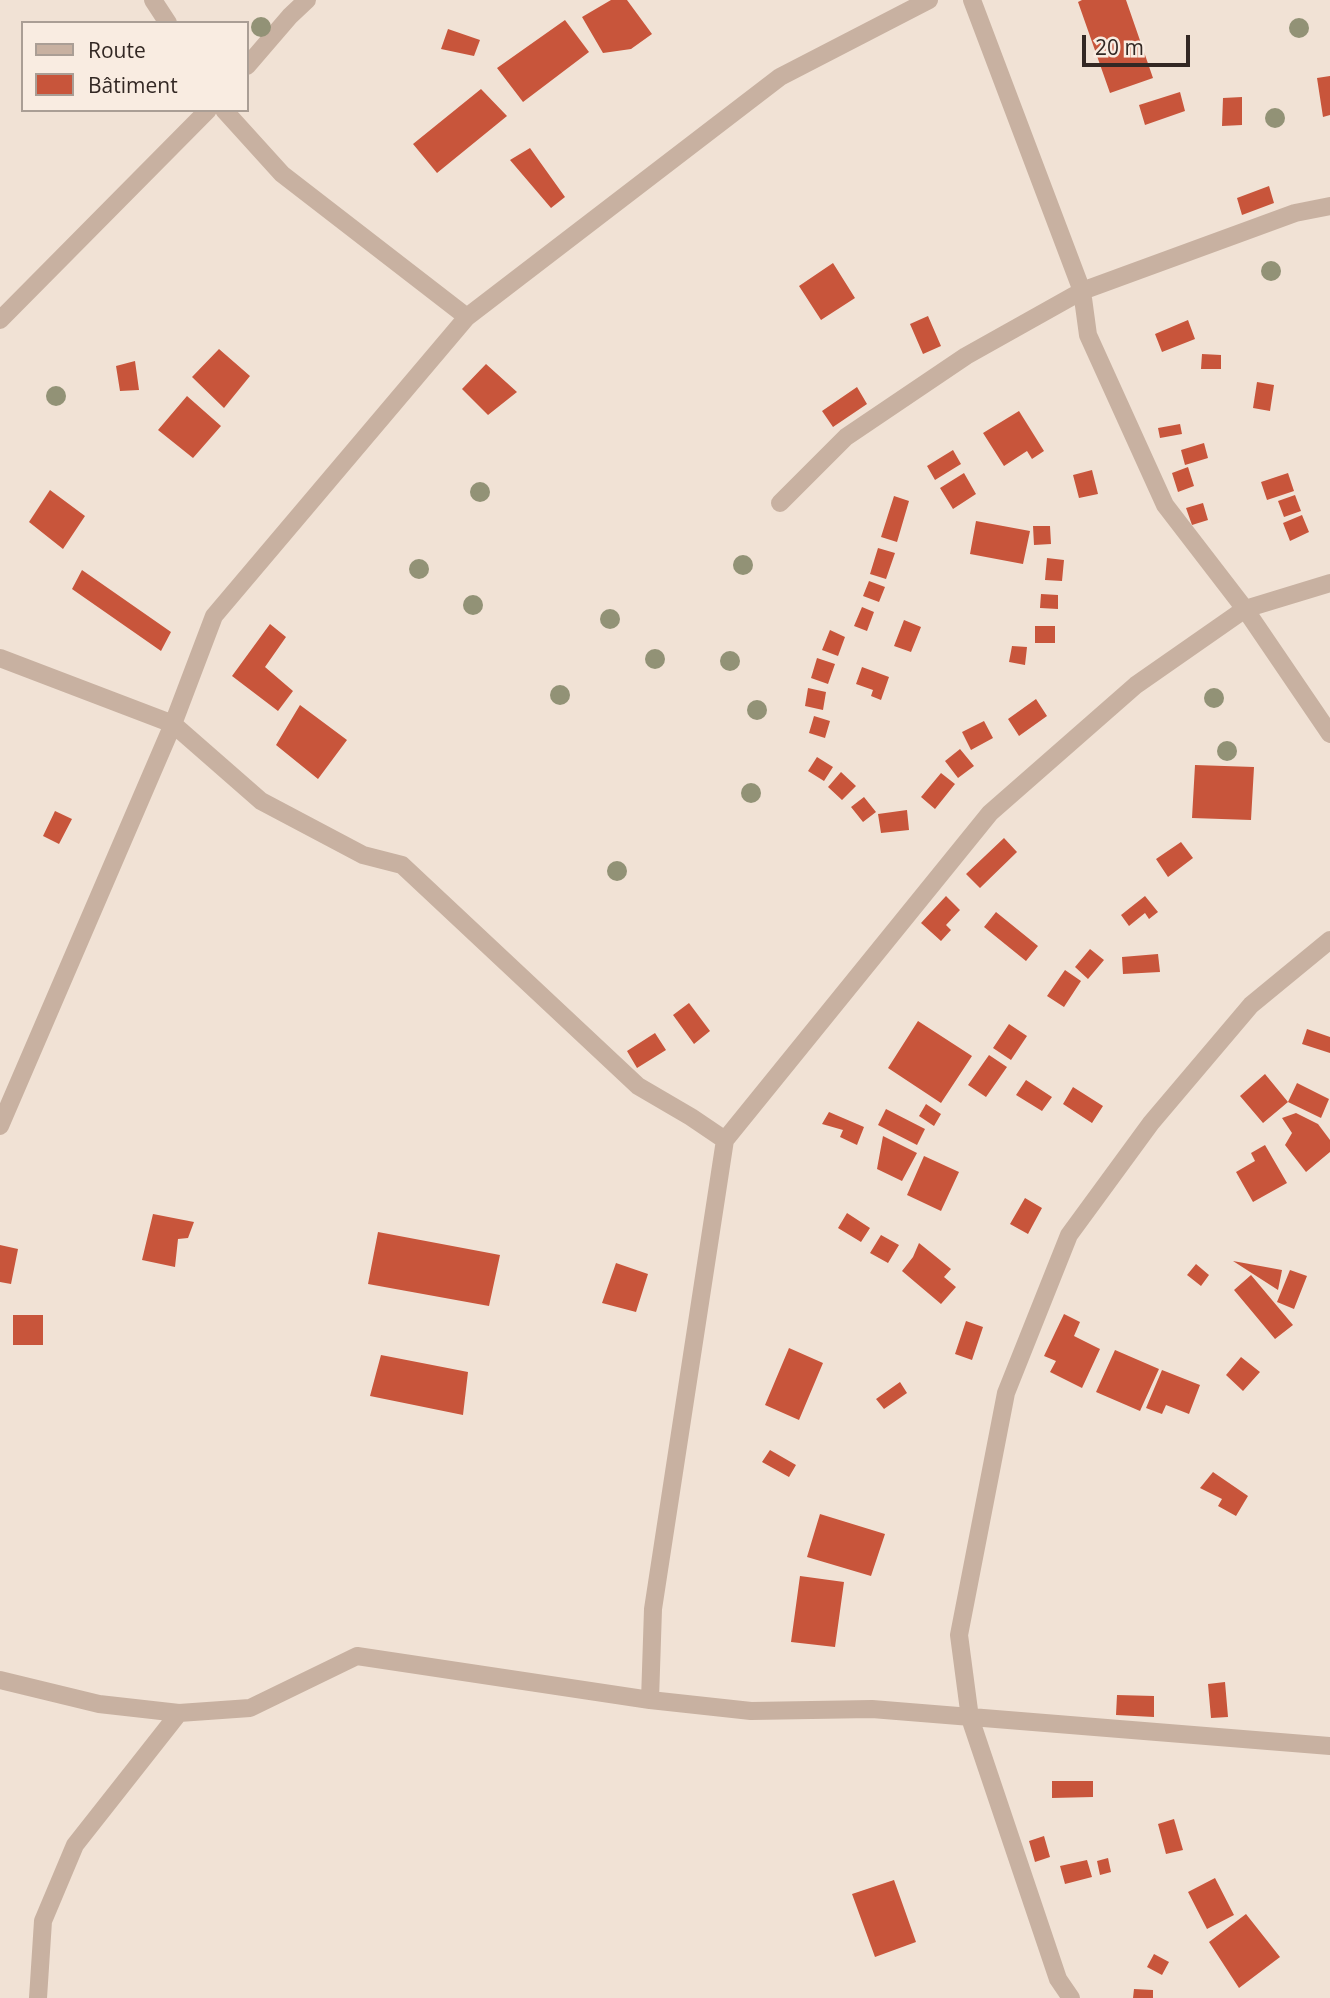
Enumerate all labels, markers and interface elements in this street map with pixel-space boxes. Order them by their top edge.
legend [21,21,248,112]
scale bar [1085,21,1194,65]
text: 20 m [1095,33,1144,61]
text: Route [88,36,146,64]
text: Bâtiment [88,71,178,99]

